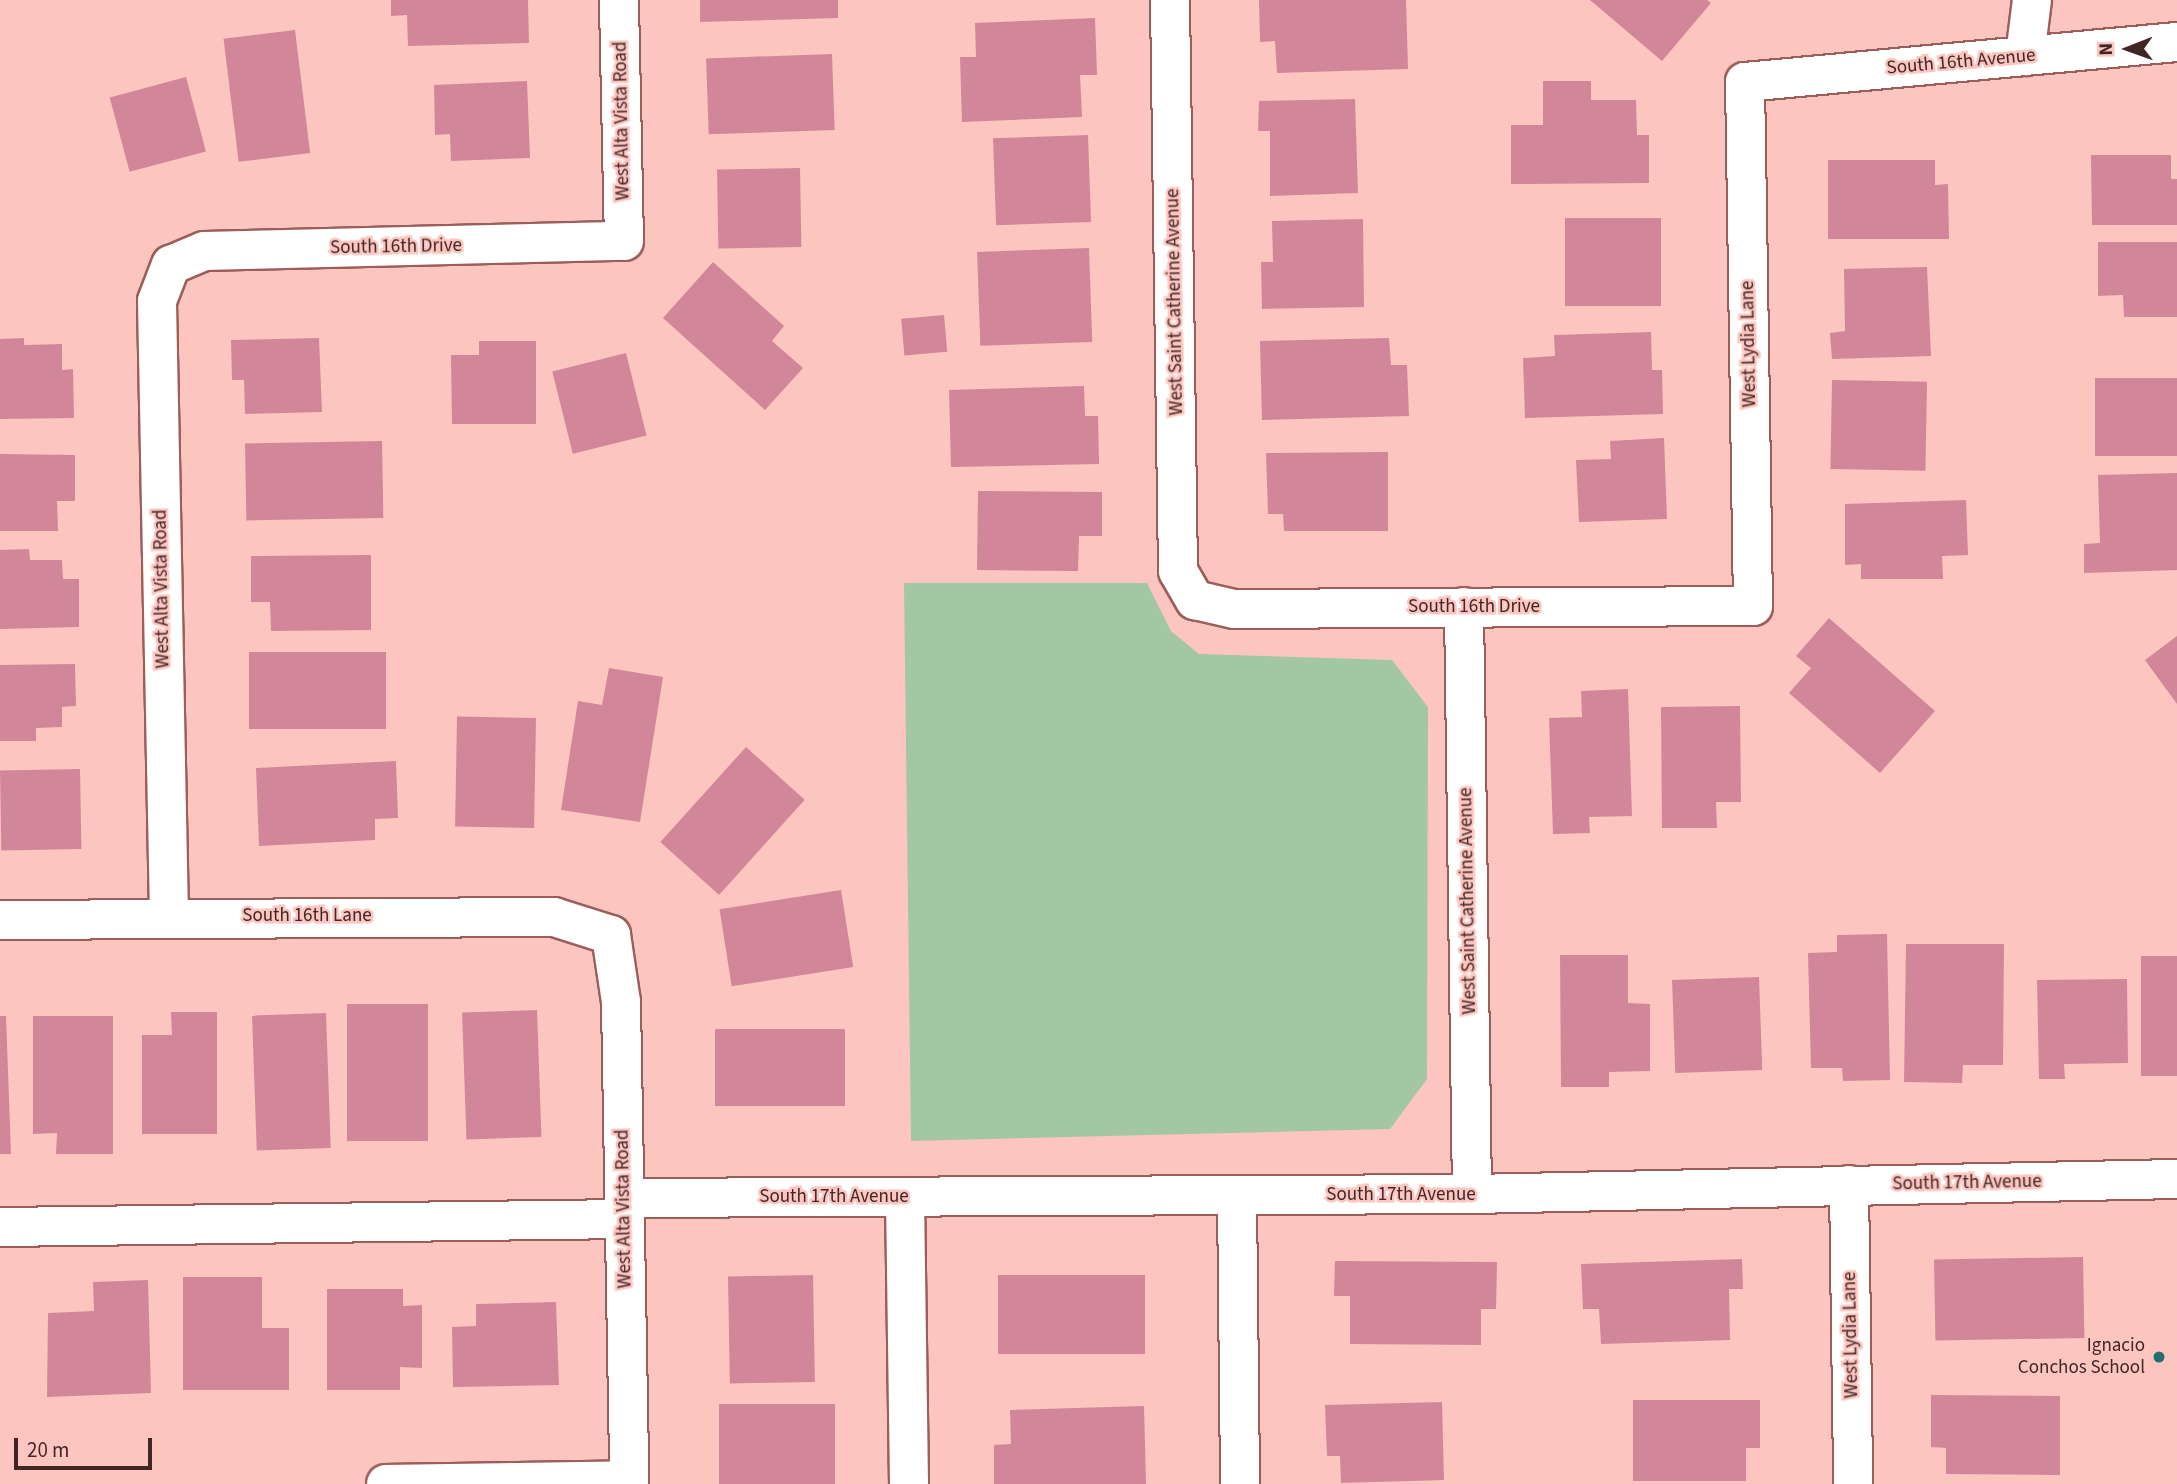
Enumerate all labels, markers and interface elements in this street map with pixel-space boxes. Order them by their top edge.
north arrow [2093,14,2163,84]
street label: West Alta Vista Road [609,41,635,201]
text: N [2093,43,2120,56]
street label: South 16th Avenue [1886,44,2036,80]
street label: West Saint Catherine Avenue [1162,188,1188,416]
street label: South 16th Drive [330,234,462,260]
street label: West Lydia Lane [1736,280,1762,408]
street label: West Alta Vista Road [149,509,175,669]
street label: South 16th Drive [1408,596,1540,618]
street label: West Saint Catherine Avenue [1455,787,1481,1015]
street label: South 16th Lane [242,905,372,927]
street label: West Alta Vista Road [611,1129,637,1289]
street label: South 17th Avenue [1892,1170,2042,1196]
street label: South 17th Avenue [1326,1184,1476,1206]
street label: South 17th Avenue [759,1186,909,1208]
street label: West Lydia Lane [1838,1271,1864,1399]
place label: Ignacio Conchos School [2018,1335,2145,1379]
marker: Ignacio Conchos School [2151,1349,2167,1365]
scale bar [18,1424,156,1468]
text: 20 m [27,1435,69,1465]

